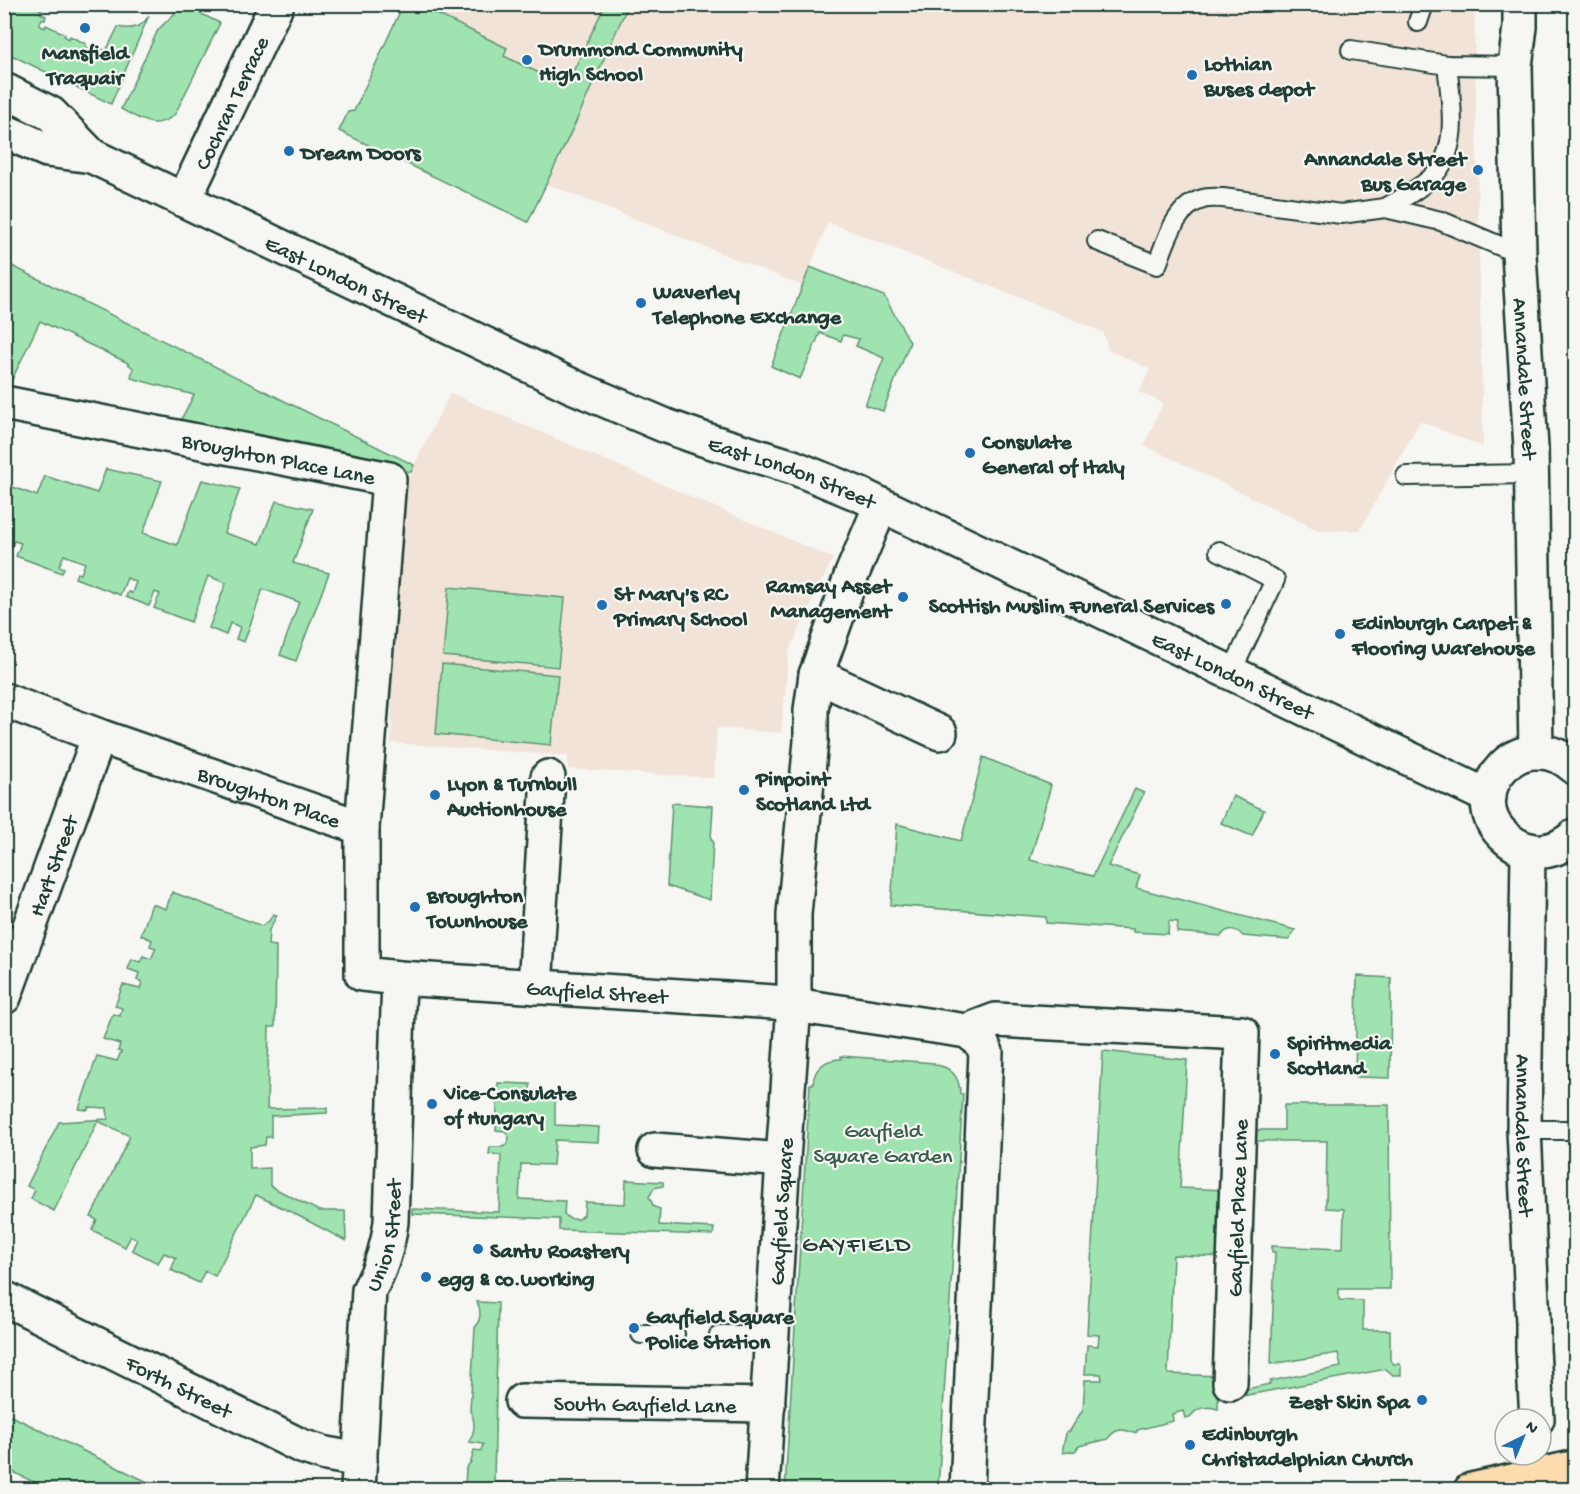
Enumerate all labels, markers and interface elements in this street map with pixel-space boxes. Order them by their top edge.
marker: Mansfield Traquair [78,21,92,35]
street label: Cochran Terrace [191,33,277,175]
place label: Drummond Community High School [537,38,743,89]
place label: Mansfield Traquair [42,42,130,93]
marker: Drummond Community High School [520,53,534,67]
place label: Lothian Buses depot [1203,53,1316,104]
marker: Lothian Buses depot [1185,68,1199,82]
place label: Dream Doors [299,142,422,168]
marker: Dream Doors [282,144,296,158]
place label: Annandale Street Bus Garage [1303,148,1468,199]
marker: Annandale Street Bus Garage [1471,163,1485,177]
street label: East London Street [260,232,432,333]
place label: Waverley Telephone Exchange [651,281,842,332]
marker: Waverley Telephone Exchange [634,296,648,310]
street label: Annandale Street [1505,297,1540,461]
street label: Broughton Place Lane [178,429,378,493]
place label: Consulate General of Italy [981,431,1125,482]
street label: East London Street [704,432,881,518]
marker: Consulate General of Italy [963,446,977,460]
place label: Ramsay Asset Management [765,575,893,626]
place label: St Mary's RC Primary School [613,583,748,634]
marker: Ramsay Asset Management [896,590,910,604]
place label: Scottish Muslim Funeral Services [929,595,1216,621]
marker: Scottish Muslim Funeral Services [1219,597,1233,611]
marker: St Mary's RC Primary School [595,598,609,612]
place label: Edinburgh Carpet & Flooring Warehouse [1351,612,1535,663]
marker: Edinburgh Carpet & Flooring Warehouse [1333,627,1347,641]
street label: East London Street [1146,628,1319,729]
street label: Broughton Place [192,762,343,836]
place label: Pinpoint Scotland Ltd [755,768,872,819]
place label: Lyon & Turnbull Auctionhouse [446,773,577,824]
marker: Pinpoint Scotland Ltd [737,783,751,797]
marker: Lyon & Turnbull Auctionhouse [428,788,442,802]
street label: Hart Street [25,811,87,921]
place label: Broughton Townhouse [425,885,528,936]
marker: Broughton Townhouse [408,900,422,914]
street label: Gayfield Street [525,977,670,1012]
place label: Spiritmedia Scotland [1287,1032,1393,1083]
marker: Spiritmedia Scotland [1268,1047,1282,1061]
street label: Annandale Street [1507,1054,1537,1219]
place label: Vice-Consulate of Hungary [443,1082,577,1133]
marker: Vice-Consulate of Hungary [425,1097,439,1111]
street label: Gayfield Place Lane [1224,1118,1256,1298]
park label: Gayfield Square Garden [814,1120,953,1171]
street label: Gayfield Square [766,1137,802,1286]
street label: Union Street [362,1177,409,1297]
district label: GAYFIELD [802,1232,912,1261]
place label: Santu Roastery [490,1240,630,1266]
marker: Santu Roastery [471,1242,485,1256]
place label: egg & co.working [437,1268,595,1294]
marker: egg & co.working [419,1270,433,1284]
place label: Gayfield Square Police Station [645,1306,794,1357]
marker: Gayfield Square Police Station [627,1321,641,1335]
street label: Forth Street [119,1351,237,1427]
place label: Zest Skin Spa [1288,1391,1412,1417]
street label: South Gayfield Lane [553,1393,737,1421]
marker: Zest Skin Spa [1415,1393,1429,1407]
north arrow [1493,1407,1553,1467]
text: N [1521,1418,1542,1439]
place label: Edinburgh Christadelphian Church [1201,1423,1413,1474]
marker: Edinburgh Christadelphian Church [1183,1438,1197,1452]

